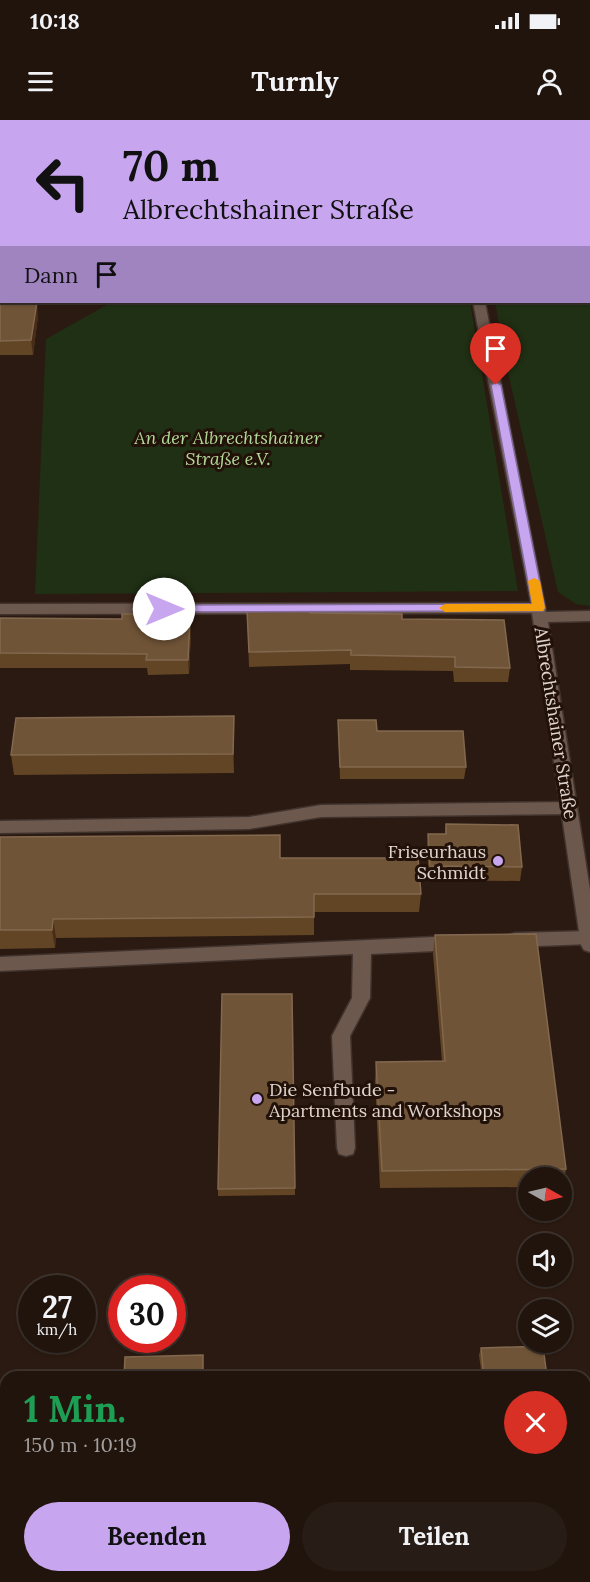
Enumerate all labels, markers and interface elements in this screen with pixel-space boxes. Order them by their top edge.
text: 10:18 [30,7,80,35]
text: Turnly [251,64,339,98]
icon: menu [24,65,57,98]
icon: person [533,65,566,98]
text: 70 m [123,139,219,193]
icon: left [24,144,102,222]
text: Albrechtshainer Straße [123,192,414,226]
icon: arrive [90,258,123,291]
text: Dann [24,261,78,289]
pin [470,323,521,385]
icon: arrive [479,332,512,365]
park label: An der Albrechtshainer Straße e.V. [133,426,323,470]
position arrow [132,577,196,641]
street label: Albrechtshainer Straße [529,624,583,821]
place label: Friseurhaus Schmidt [388,840,486,884]
marker: Friseurhaus Schmidt [491,854,505,868]
place label: Die Senfbude - Apartments and Workshops [268,1078,501,1122]
marker: Die Senfbude - Apartments and Workshops [250,1092,264,1106]
north arrow [518,1167,572,1221]
map controls [518,1167,572,1353]
button: sound [518,1233,572,1287]
speed limit sign: 30 [108,1275,186,1353]
text: 27 [42,1288,72,1326]
button: layers [518,1299,572,1353]
text: km/h [37,1320,77,1339]
text: 1 Min. [24,1386,126,1432]
button: close [504,1391,567,1454]
text: 150 m · 10:19 [24,1432,137,1457]
button: Beenden [24,1502,290,1571]
button: Teilen [302,1502,567,1571]

